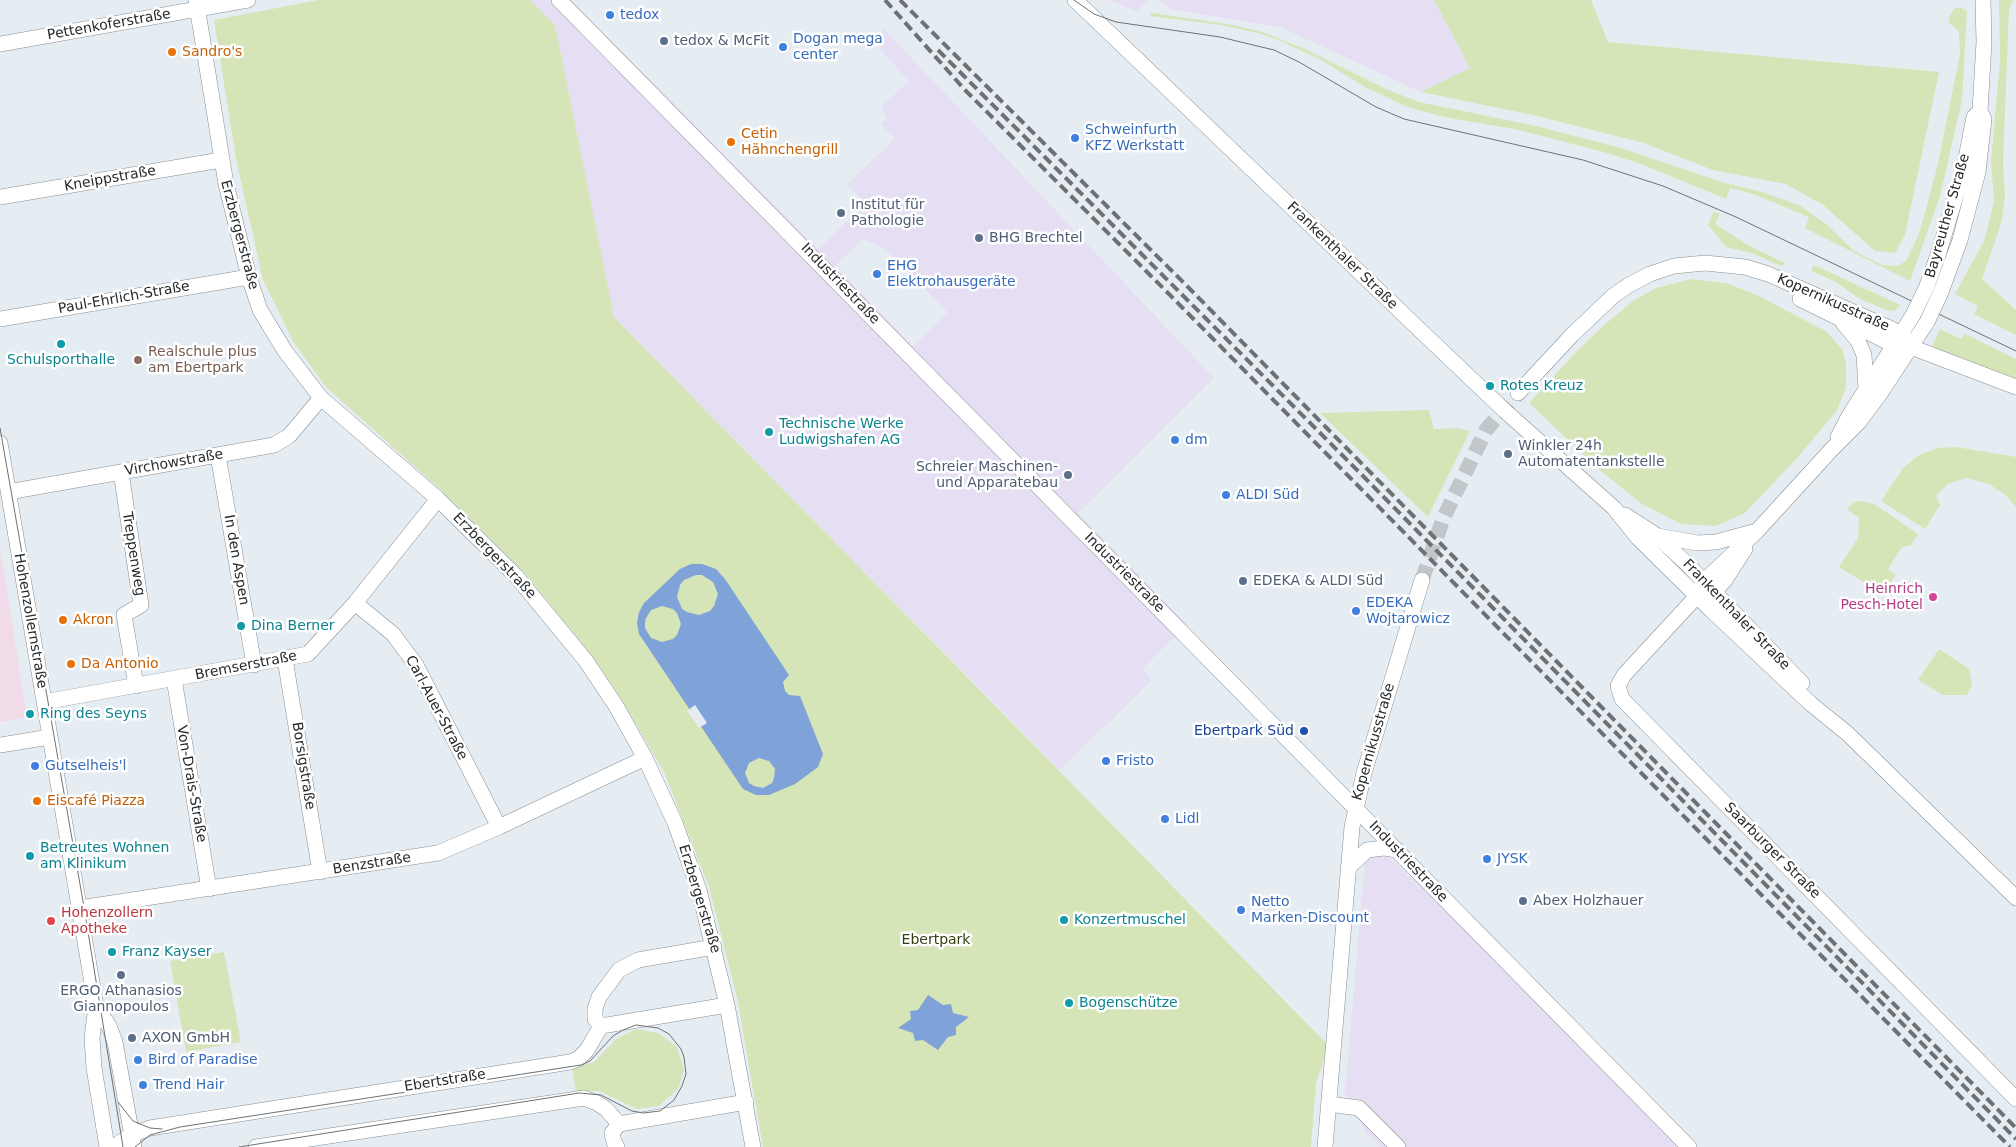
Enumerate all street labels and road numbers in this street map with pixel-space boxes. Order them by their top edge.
street label: Pettenkoferstraße [46,6,172,44]
street label: Bayreuther Straße [1922,152,1974,280]
street label: Kneippstraße [63,163,157,195]
street label: Erzbergerstraße [216,178,262,292]
street label: Frankenthaler Straße [1283,199,1401,313]
street label: Industriestraße [797,240,883,328]
street label: Kopernikusstraße [1774,271,1892,335]
street label: Paul-Ehrlich-Straße [57,278,191,318]
street label: Virchowstraße [123,446,225,480]
street label: Erzbergerstraße [449,510,539,602]
street label: Treppenweg [118,511,148,597]
street label: In den Aspen [220,513,252,607]
street label: Industriestraße [1080,529,1168,617]
street label: Hohenzollernstraße [10,552,50,690]
street label: Frankenthaler Straße [1679,556,1793,674]
street label: Bremserstraße [194,648,298,684]
street label: Carl-Auer-Straße [401,653,471,763]
street label: Kopernikusstraße [1349,681,1399,803]
street label: Borsigstraße [288,721,318,811]
street label: Von-Drais-Straße [172,724,210,844]
street label: Saarburger Straße [1720,799,1824,903]
street label: Industriestraße [1365,818,1451,906]
street label: Erzbergerstraße [674,843,724,955]
street label: Benzstraße [332,850,412,878]
street label: Ebertstraße [403,1066,487,1096]

